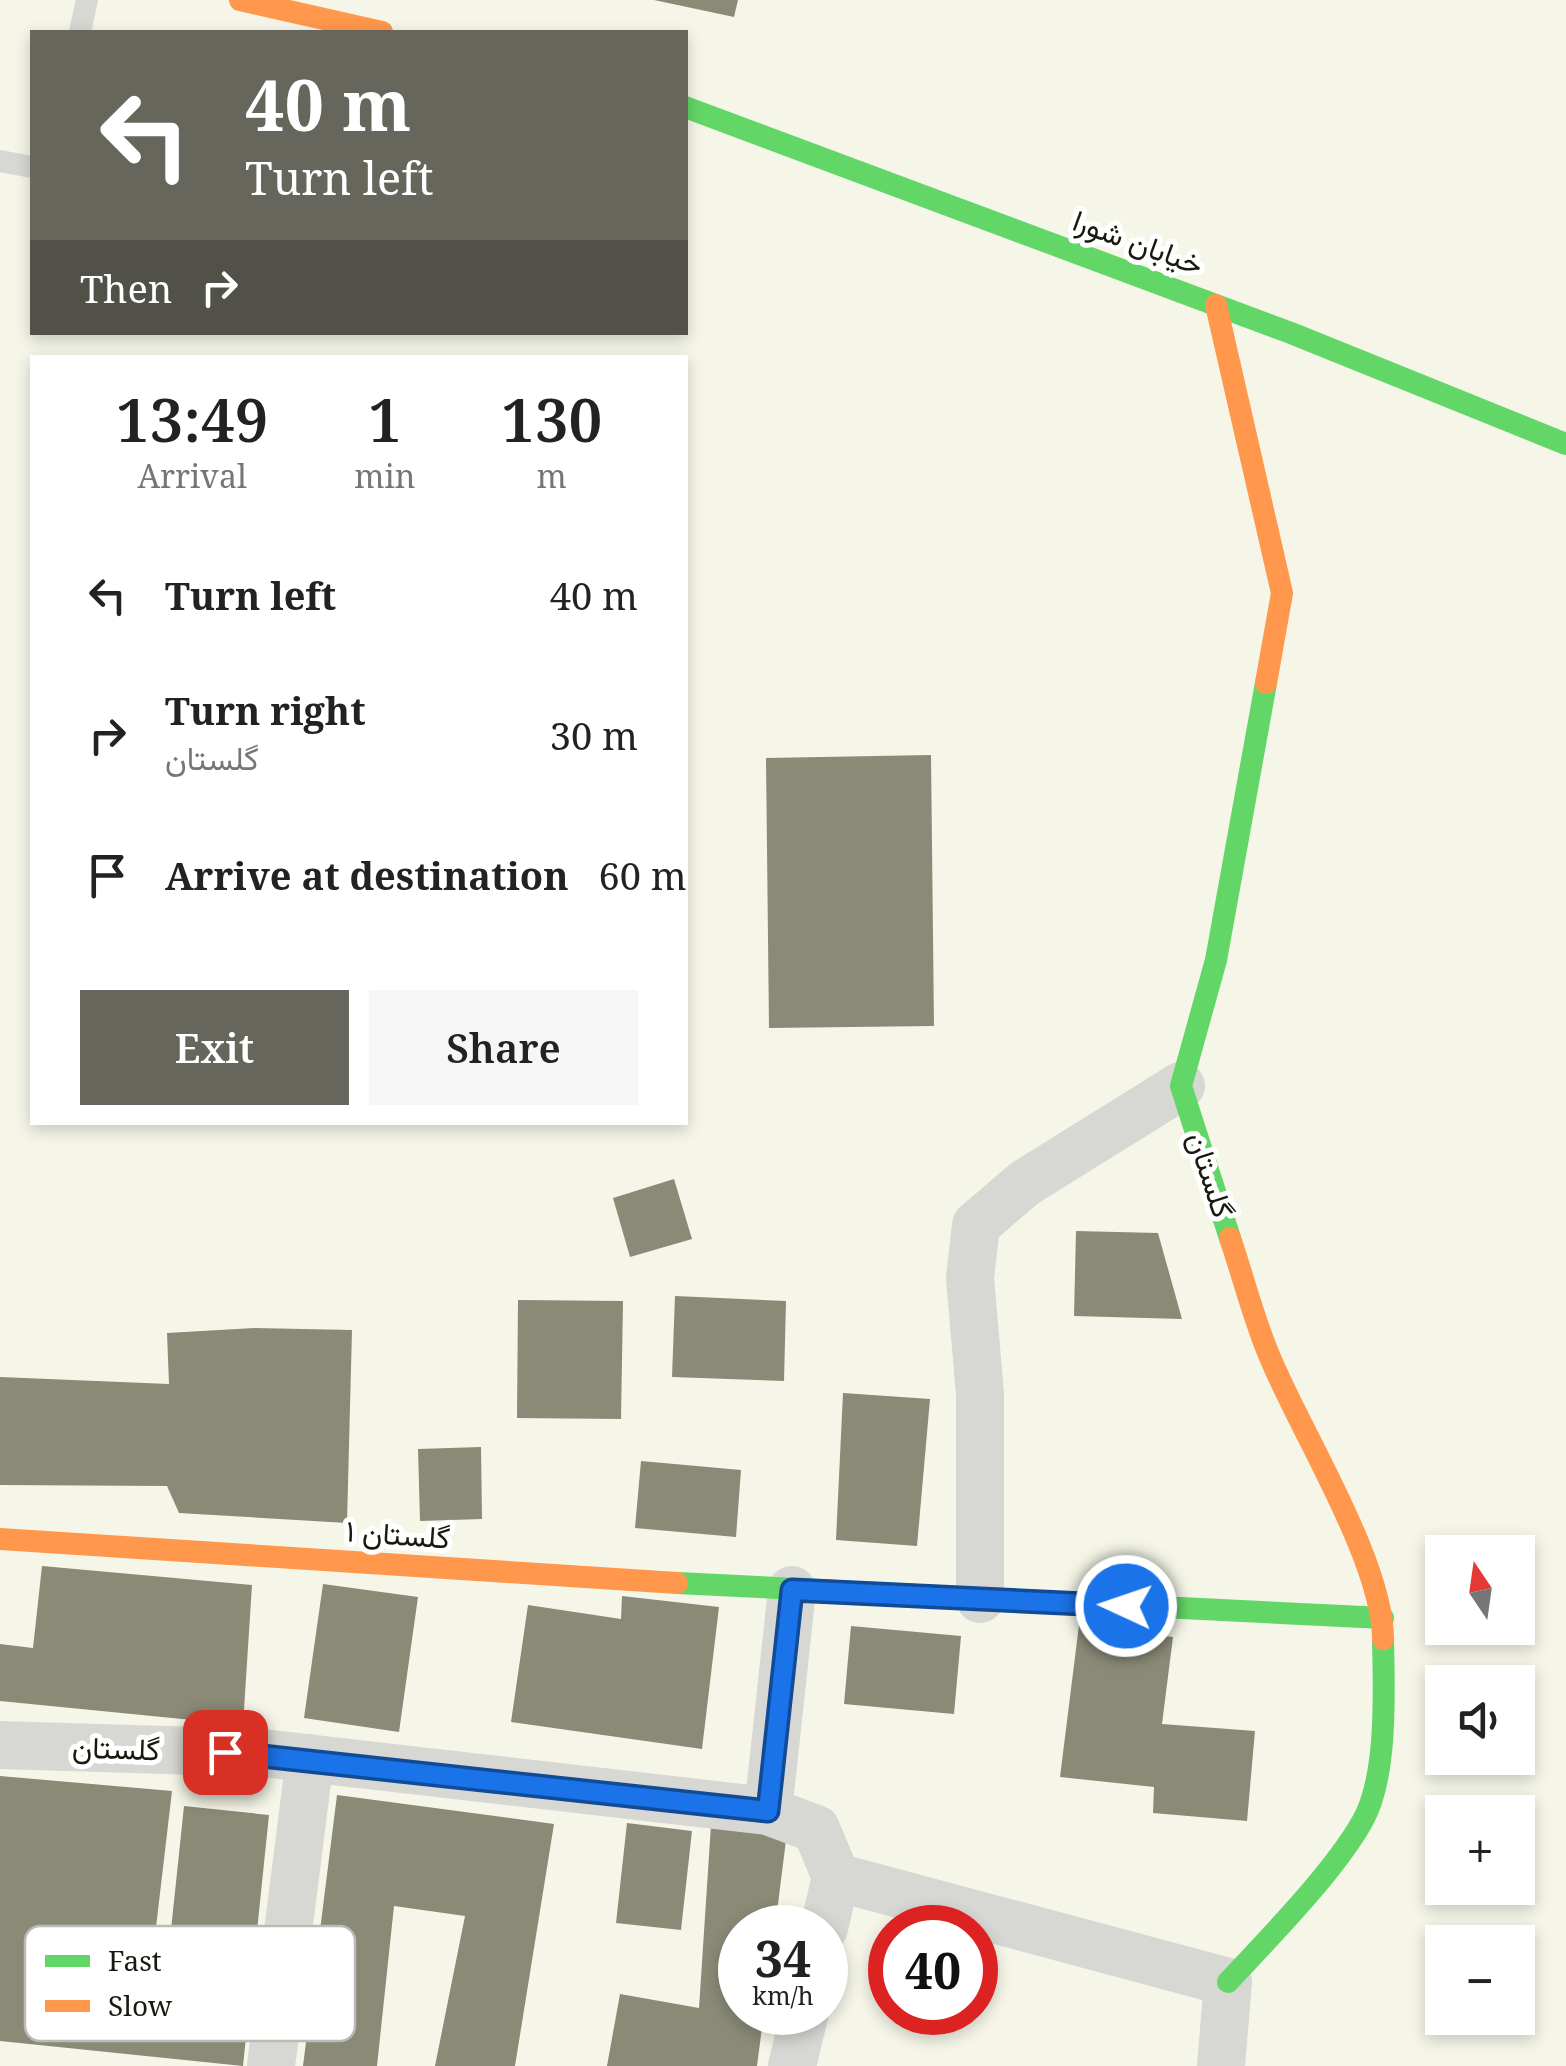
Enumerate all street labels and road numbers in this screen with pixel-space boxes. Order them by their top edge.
street label: خیابان شورا [1068,199,1209,284]
street label: گلستان [1178,1126,1244,1223]
street label: گلستان ۱ [345,1509,452,1558]
street label: گلستان [71,1725,161,1770]

